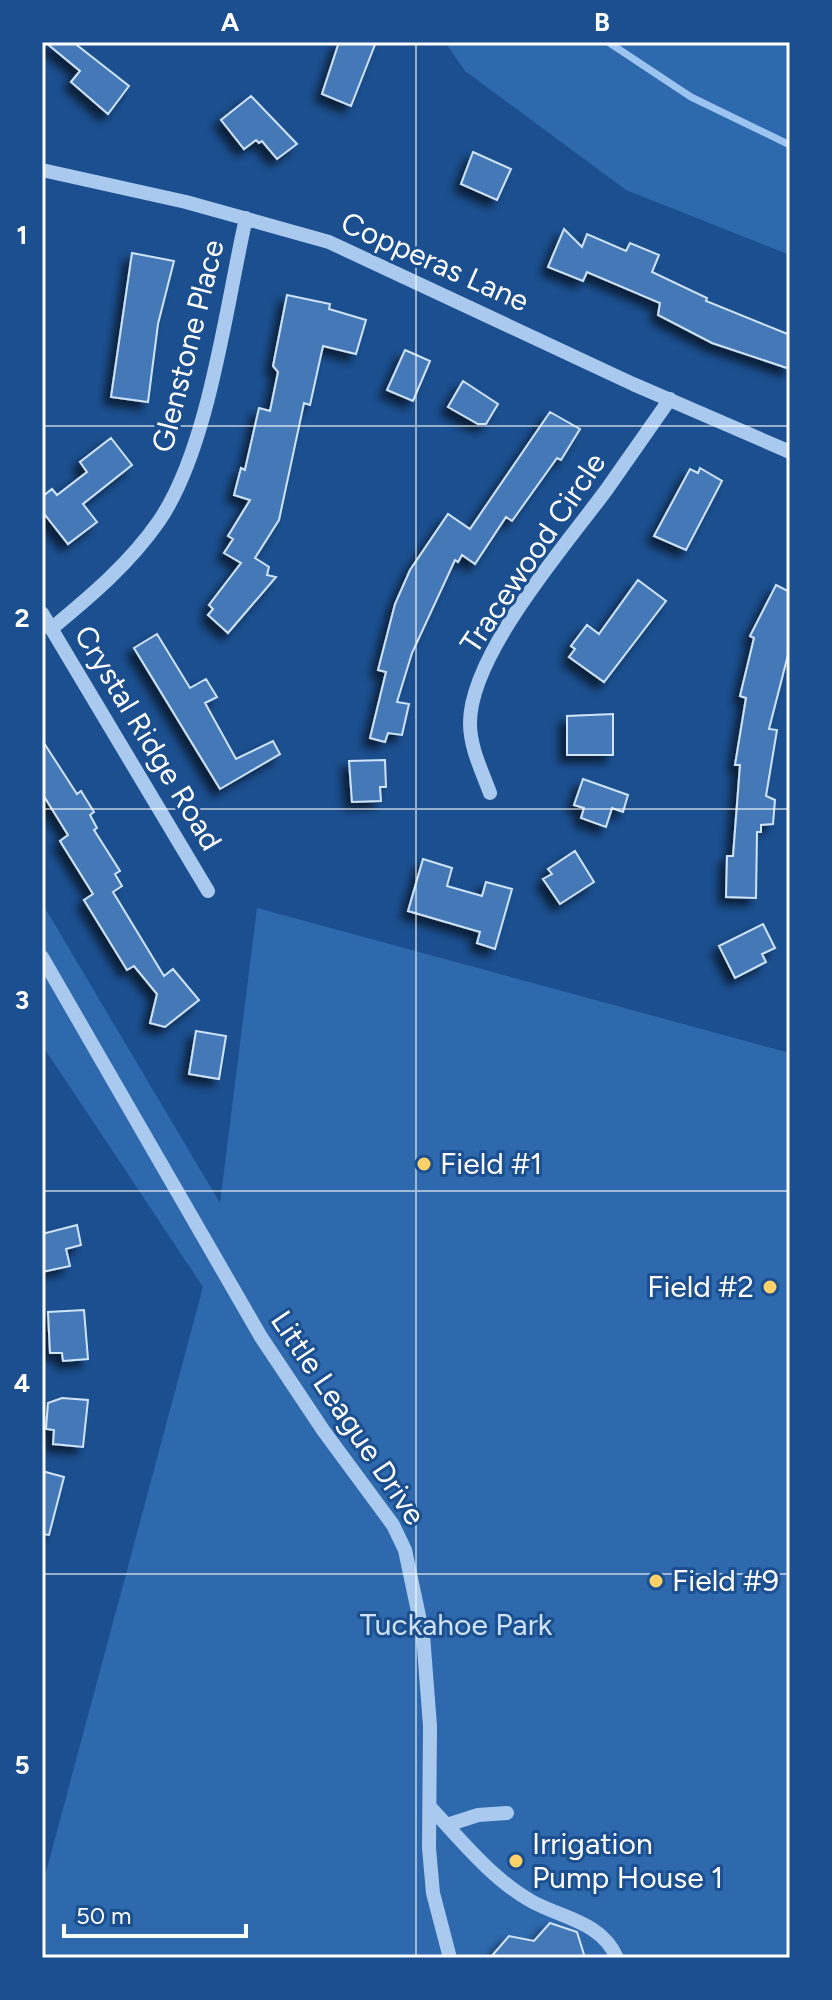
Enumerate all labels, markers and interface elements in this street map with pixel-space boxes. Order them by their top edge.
text: A [221,6,240,38]
text: B [594,6,610,38]
street label: Copperas Lane [336,204,535,319]
text: 1 [17,219,27,251]
street label: Glenstone Place [143,236,232,456]
street label: Tracewood Circle [452,445,613,660]
text: 2 [14,602,30,634]
street label: Crystal Ridge Road [67,619,230,857]
text: 3 [15,984,29,1016]
place label: Field #1 [440,1145,542,1182]
marker: Field #1 [415,1155,433,1173]
place label: Field #2 [647,1268,754,1305]
marker: Field #2 [761,1278,779,1296]
street label: Little League Drive [263,1304,434,1532]
text: 4 [14,1367,30,1399]
place label: Field #9 [672,1562,779,1599]
marker: Field #9 [647,1572,665,1590]
park label: Tuckahoe Park [360,1606,553,1643]
text: 5 [14,1749,30,1781]
place label: Irrigation Pump House 1 [532,1825,724,1896]
marker: Irrigation Pump House 1 [507,1852,525,1870]
scale bar [64,1888,246,1938]
text: 50 m [76,1901,132,1930]

